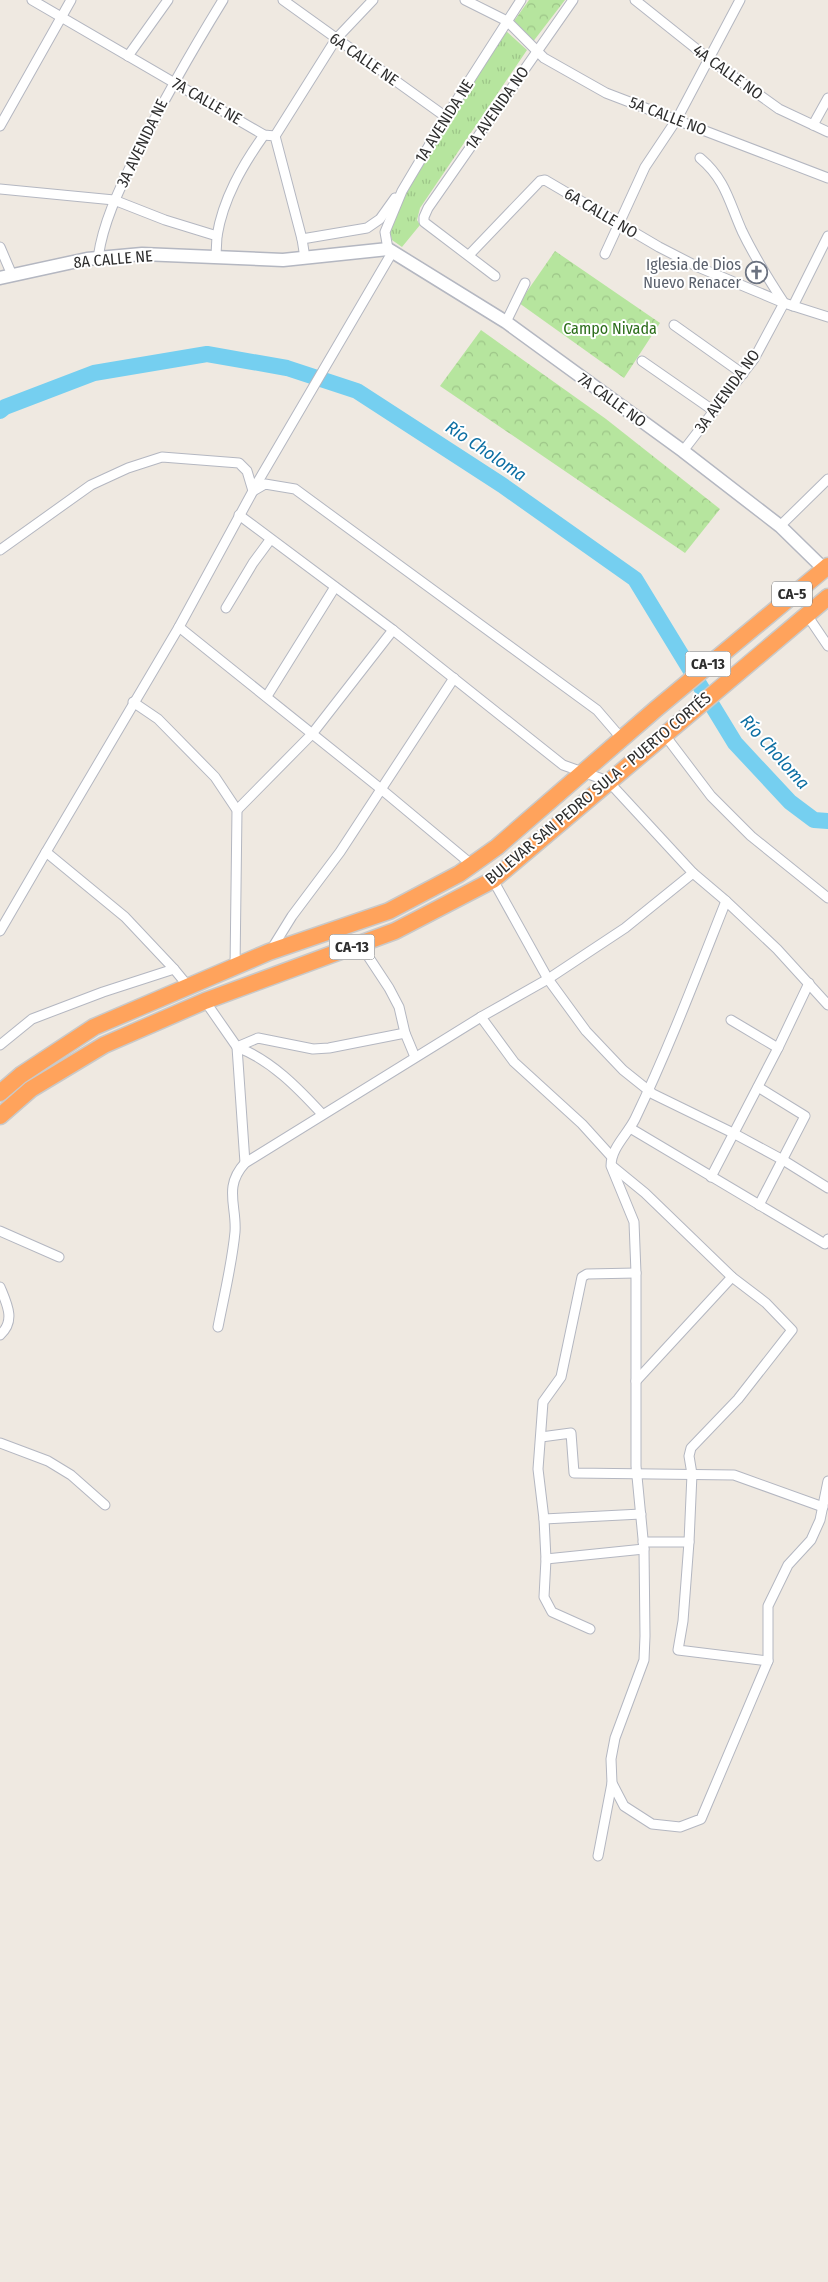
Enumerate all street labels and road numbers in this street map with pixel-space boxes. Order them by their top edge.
street label: 6A CALLE NE [326,28,402,90]
street label: 4A CALLE NO [689,40,767,104]
street label: 1A AVENIDA NO [461,63,533,153]
street label: 7A CALLE NE [169,73,245,129]
street label: 1A AVENIDA NE [411,76,477,166]
street label: 5A CALLE NO [627,93,709,139]
street label: 3A AVENIDA NE [112,96,172,190]
street label: 6A CALLE NO [561,184,641,242]
street label: 8A CALLE NE [73,246,153,272]
street label: 3A AVENIDA NO [690,346,764,436]
street label: 7A CALLE NO [574,369,650,431]
road number: CA-5 [772,582,812,606]
road number: CA-13 [686,652,730,676]
street label: BULEVAR SAN PEDRO SULA - PUERTO CORTÉS [481,688,715,888]
road number: CA-13 [330,934,374,960]

